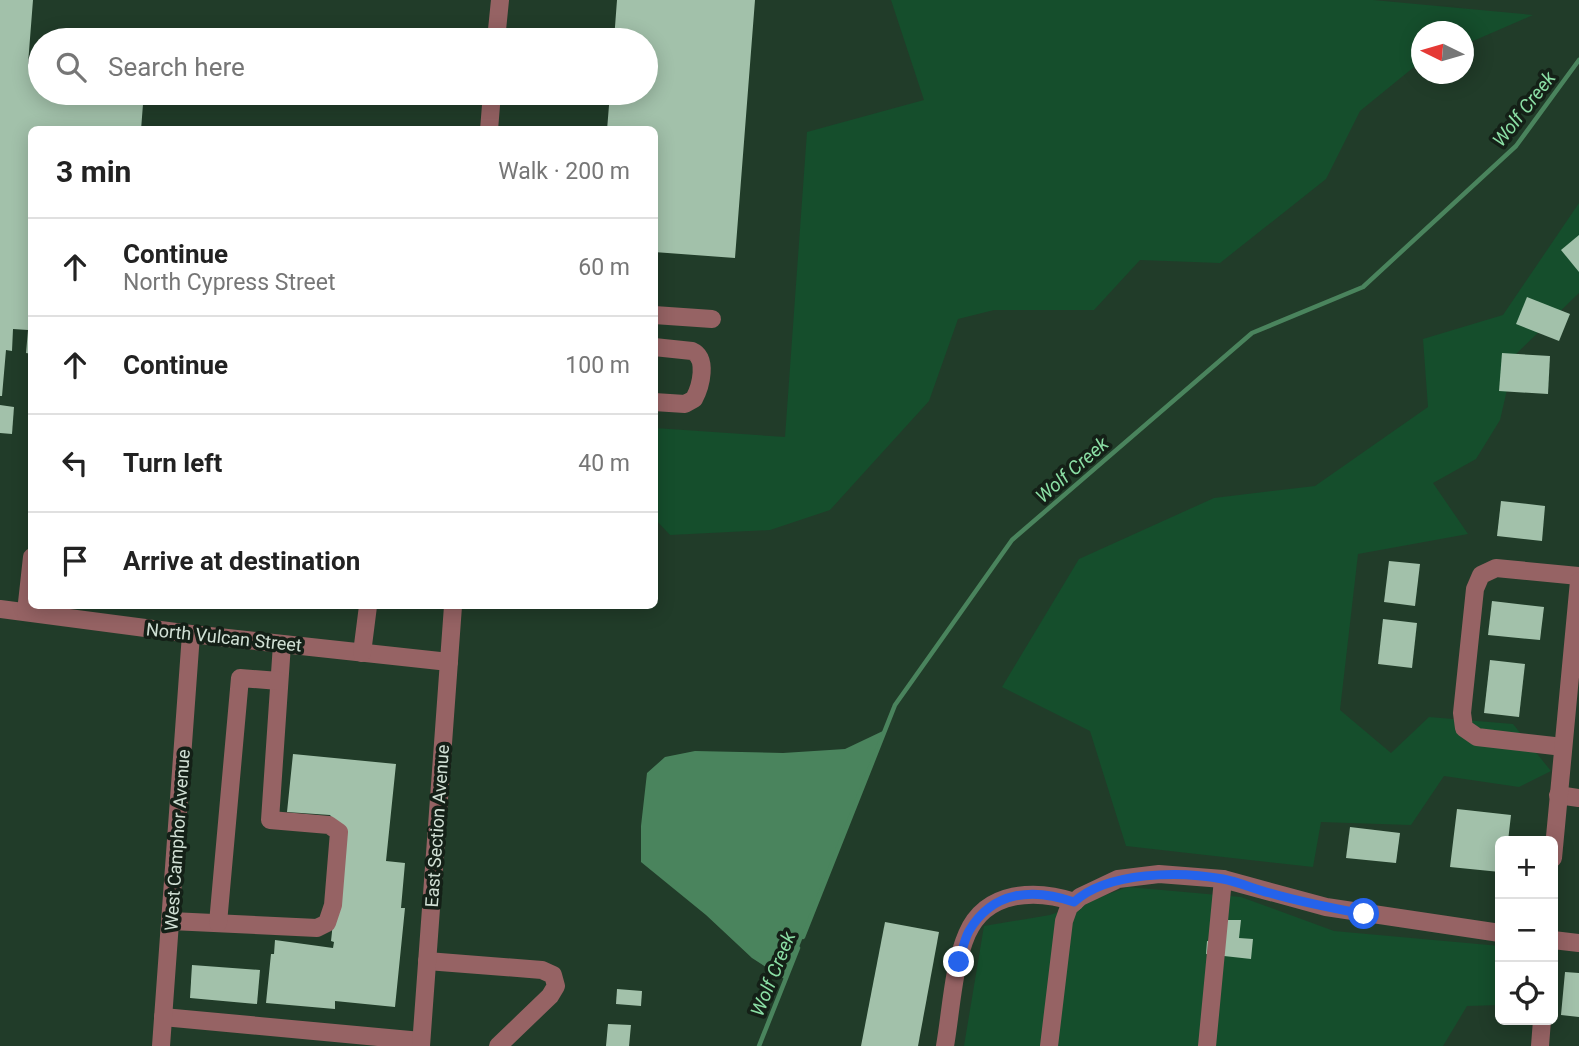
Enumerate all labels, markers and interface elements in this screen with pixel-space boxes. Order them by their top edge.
north arrow [1411,21,1474,84]
search box [28,28,658,105]
icon: search [52,48,90,86]
text: Search here [108,52,245,82]
water label: Wolf Creek [1488,66,1561,151]
text: 3 min [56,154,131,189]
text: Walk · 200 m [498,158,630,185]
text: Continue [123,239,228,269]
icon: ahead [56,248,94,286]
text: 60 m [578,254,630,281]
text: North Cypress Street [123,269,335,296]
icon: ahead [56,346,94,384]
text: Continue [123,350,228,380]
text: 100 m [565,352,630,379]
water label: Wolf Creek [1031,432,1114,508]
icon: left [56,444,94,482]
text: Turn left [123,448,222,478]
text: 40 m [578,450,630,477]
icon: arrive [56,542,94,580]
text: Arrive at destination [123,546,360,576]
street label: North Vulcan Street [145,618,303,656]
street label: East Section Avenue [421,744,453,908]
street label: West Camphor Avenue [160,749,194,931]
map controls [1495,836,1558,1025]
button: + [1495,836,1558,899]
route start [1348,898,1379,929]
button: − [1495,899,1558,962]
water label: Wolf Creek [746,928,801,1020]
route end [943,946,974,977]
button: locate [1495,962,1558,1025]

